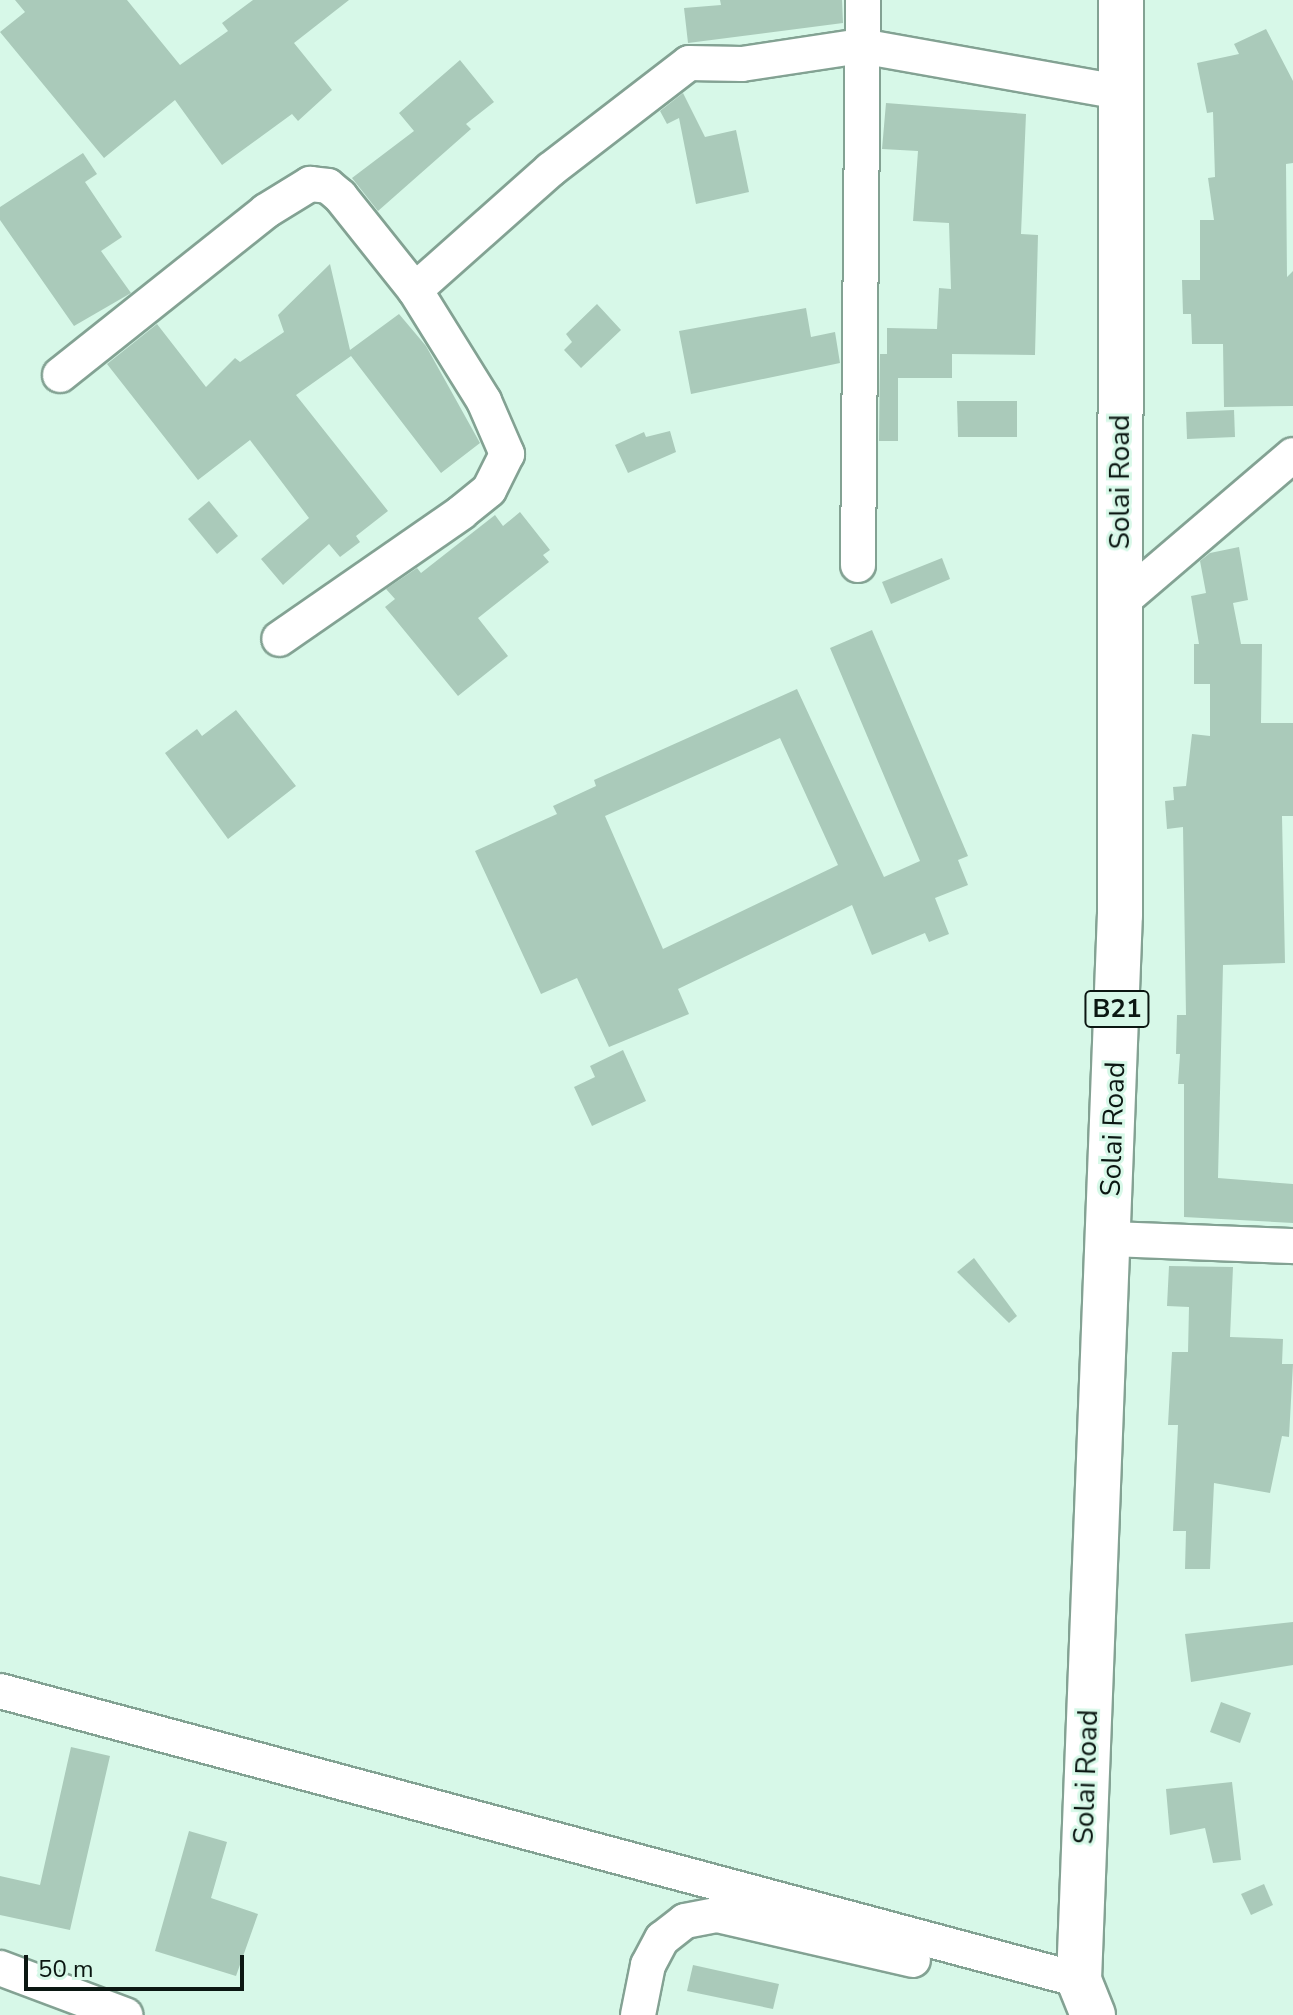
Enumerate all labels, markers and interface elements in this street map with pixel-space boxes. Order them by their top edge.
street label: Solai Road [1103,415,1137,549]
road number: B21 [1083,987,1151,1031]
street label: Solai Road [1094,1061,1132,1197]
street label: Solai Road [1067,1709,1105,1845]
scale bar [28,1939,248,1989]
text: 50 m [38,1953,94,1985]

